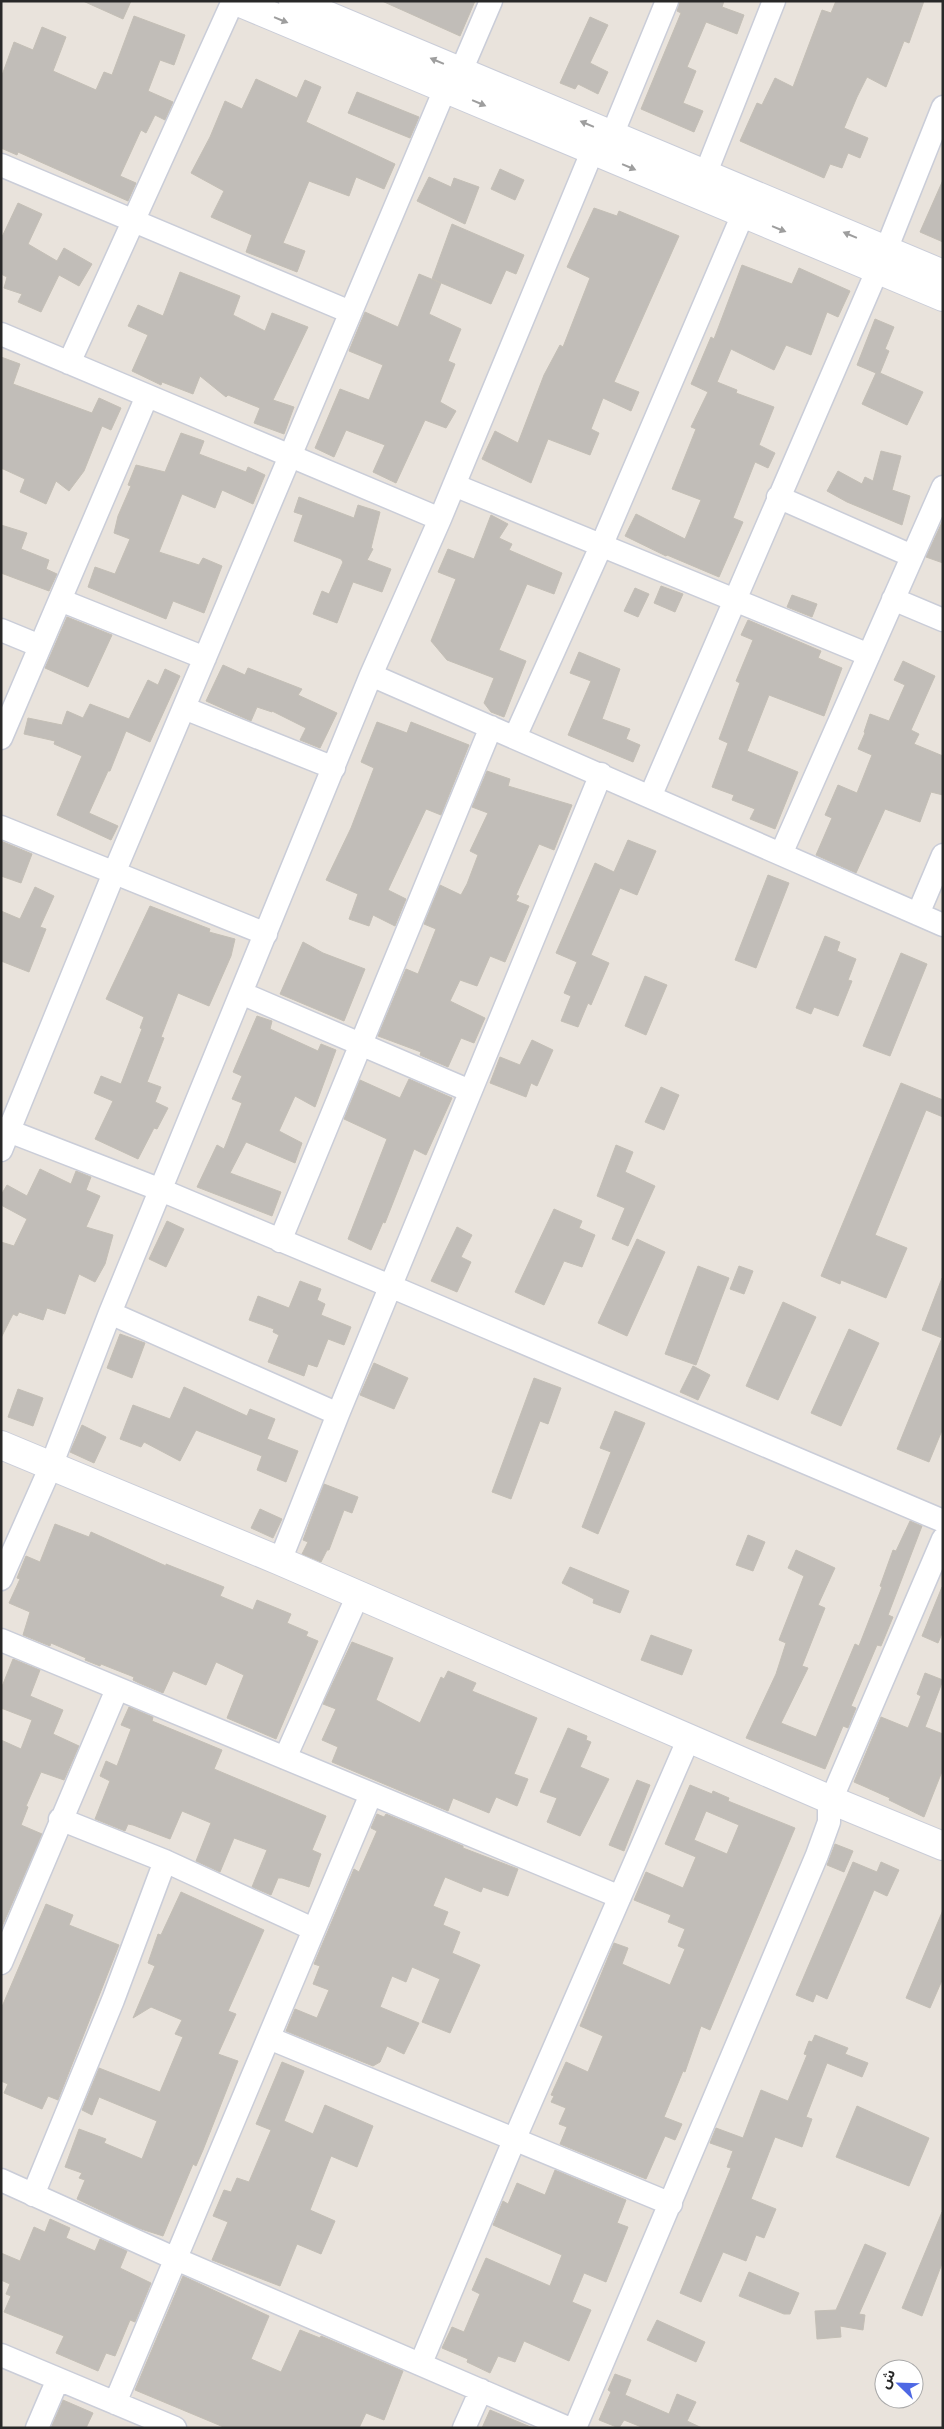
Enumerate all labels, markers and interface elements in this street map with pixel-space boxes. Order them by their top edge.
one-way arrow [274,16,288,24]
one-way arrow [429,57,444,65]
one-way arrow [472,100,486,108]
one-way arrow [580,120,594,128]
one-way arrow [622,164,636,172]
one-way arrow [772,225,786,233]
one-way arrow [842,230,857,238]
north arrow [874,2359,924,2409]
text: ش [876,2367,898,2391]

